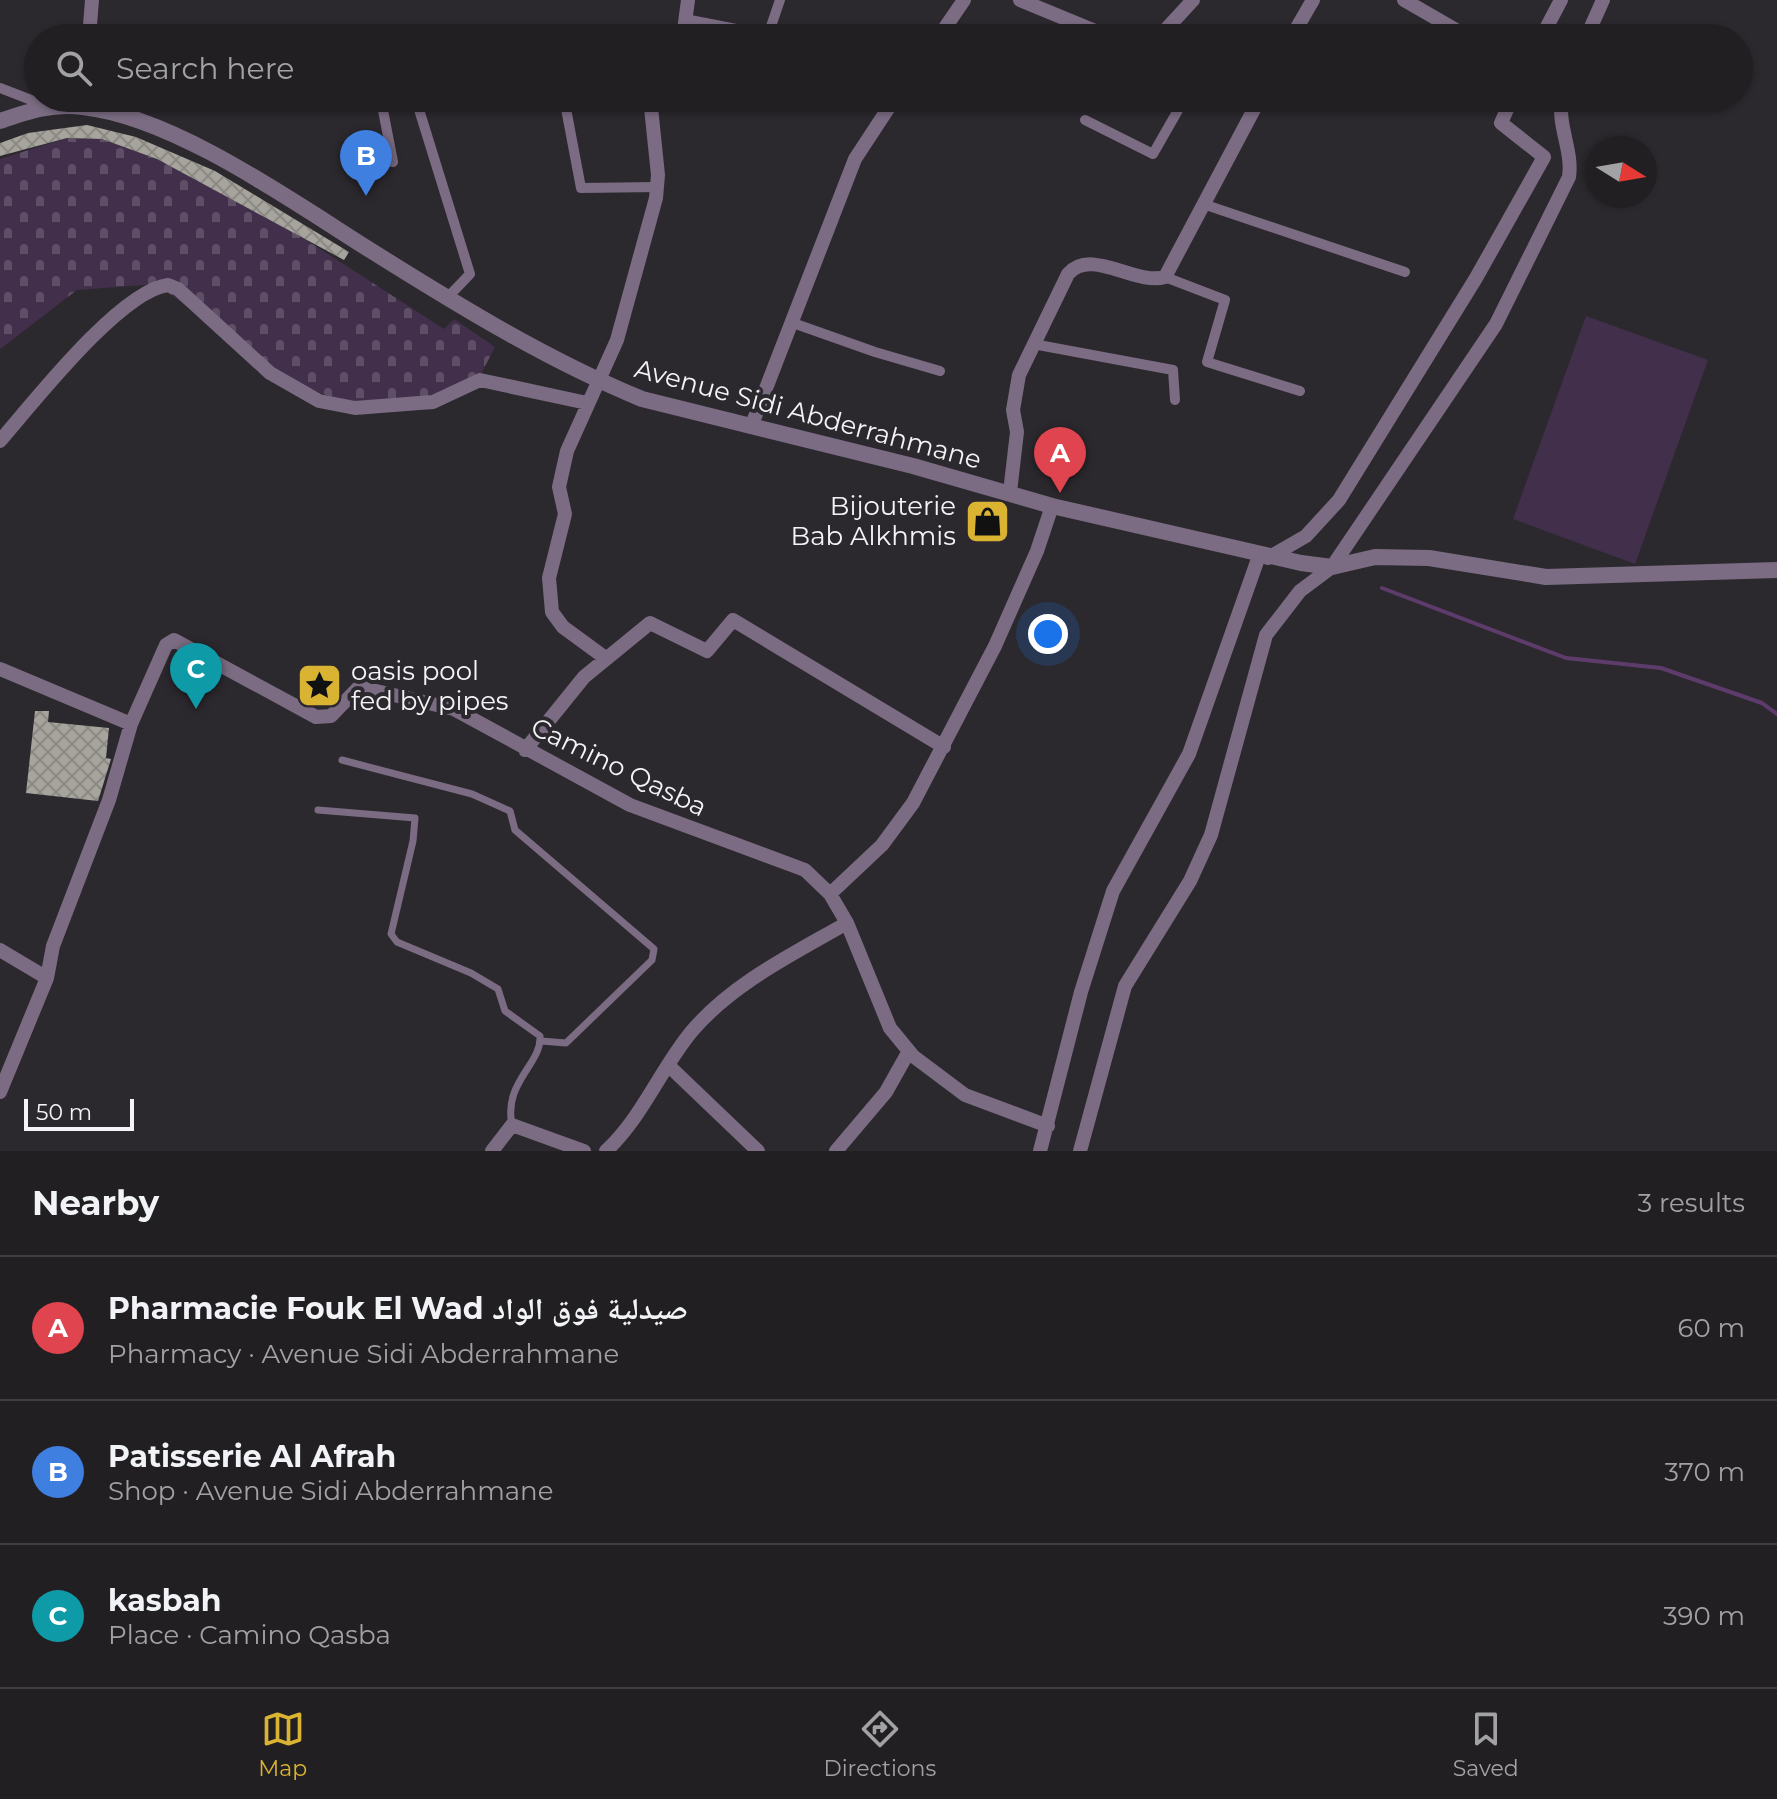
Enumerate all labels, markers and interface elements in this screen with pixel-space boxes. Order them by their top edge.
search box [24,24,1753,112]
icon: search [52,46,96,90]
text: Search here [116,50,294,87]
pin: B [340,130,392,196]
north arrow [1585,136,1657,208]
street label: Avenue Sidi Abderrahmane [631,352,985,476]
pin: A [1034,427,1086,493]
place label: Bijouterie Bab Alkhmis [791,490,956,552]
shop icon: Bijouterie Bab Alkhmis [963,497,1011,545]
your location [1028,614,1068,654]
pin: C [170,643,222,709]
place label: oasis pool fed by pipes [351,655,509,717]
place icon: oasis pool fed by pipes [296,662,344,710]
street label: Camino Qasba [526,711,712,823]
scale bar [24,1095,134,1131]
text: 50 m [36,1099,92,1126]
text: Nearby [32,1182,159,1224]
text: 3 results [1638,1187,1745,1219]
text: Pharmacie Fouk El Wad صيدلية فوق الواد [108,1290,688,1327]
text: A [48,1312,68,1344]
text: 60 m [1678,1312,1745,1344]
text: Pharmacy · Avenue Sidi Abderrahmane [108,1338,619,1370]
text: Patisserie Al Afrah [108,1438,396,1475]
text: B [48,1456,68,1488]
text: 370 m [1664,1456,1745,1488]
text: Shop · Avenue Sidi Abderrahmane [108,1475,553,1507]
text: kasbah [108,1582,221,1619]
text: C [49,1600,67,1632]
text: 390 m [1663,1600,1745,1632]
text: Place · Camino Qasba [108,1619,391,1651]
tab: Map [258,1707,307,1782]
tab: Directions [824,1707,936,1782]
tab: Saved [1453,1707,1519,1782]

